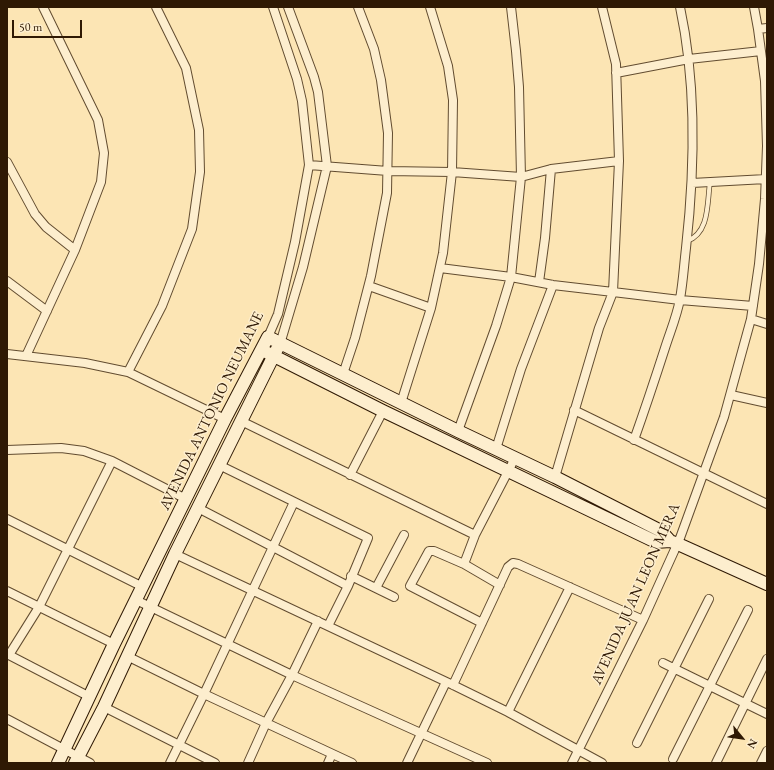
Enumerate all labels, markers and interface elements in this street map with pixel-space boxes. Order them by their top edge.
scale bar [14,12,84,38]
text: 50 m [19,19,42,35]
street label: AVENIDA ANTONIO NEUMANE [156,309,268,513]
street label: AVENIDA JUAN LEON MERA [588,501,684,687]
north arrow [722,718,762,758]
text: N [744,737,761,751]

